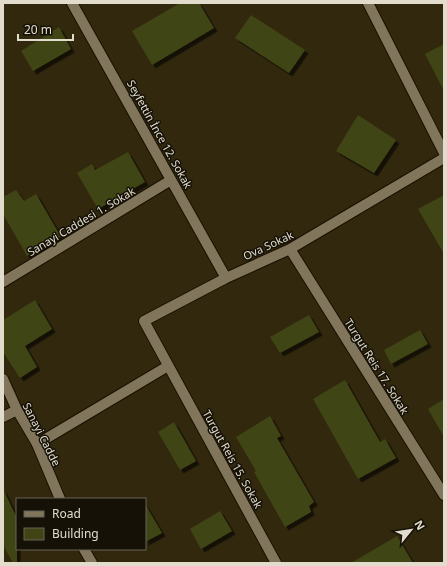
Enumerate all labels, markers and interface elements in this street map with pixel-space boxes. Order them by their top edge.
scale bar [18,16,73,42]
text: 20 m [24,21,52,38]
street label: Seyfettin İnce 12. Sokak [124,77,196,191]
street label: Sanayi Caddesi 1. Sokak [24,183,138,259]
street label: Ova Sokak [240,227,296,263]
street label: Turgut Reis 17. Sokak [341,315,413,417]
street label: Sanayi Cadde [20,400,64,468]
street label: Turgut Reis 15. Sokak [200,407,266,511]
legend [16,498,146,550]
text: Road [52,505,81,522]
north arrow [391,510,431,550]
text: N [411,517,429,532]
text: Building [52,525,99,542]

